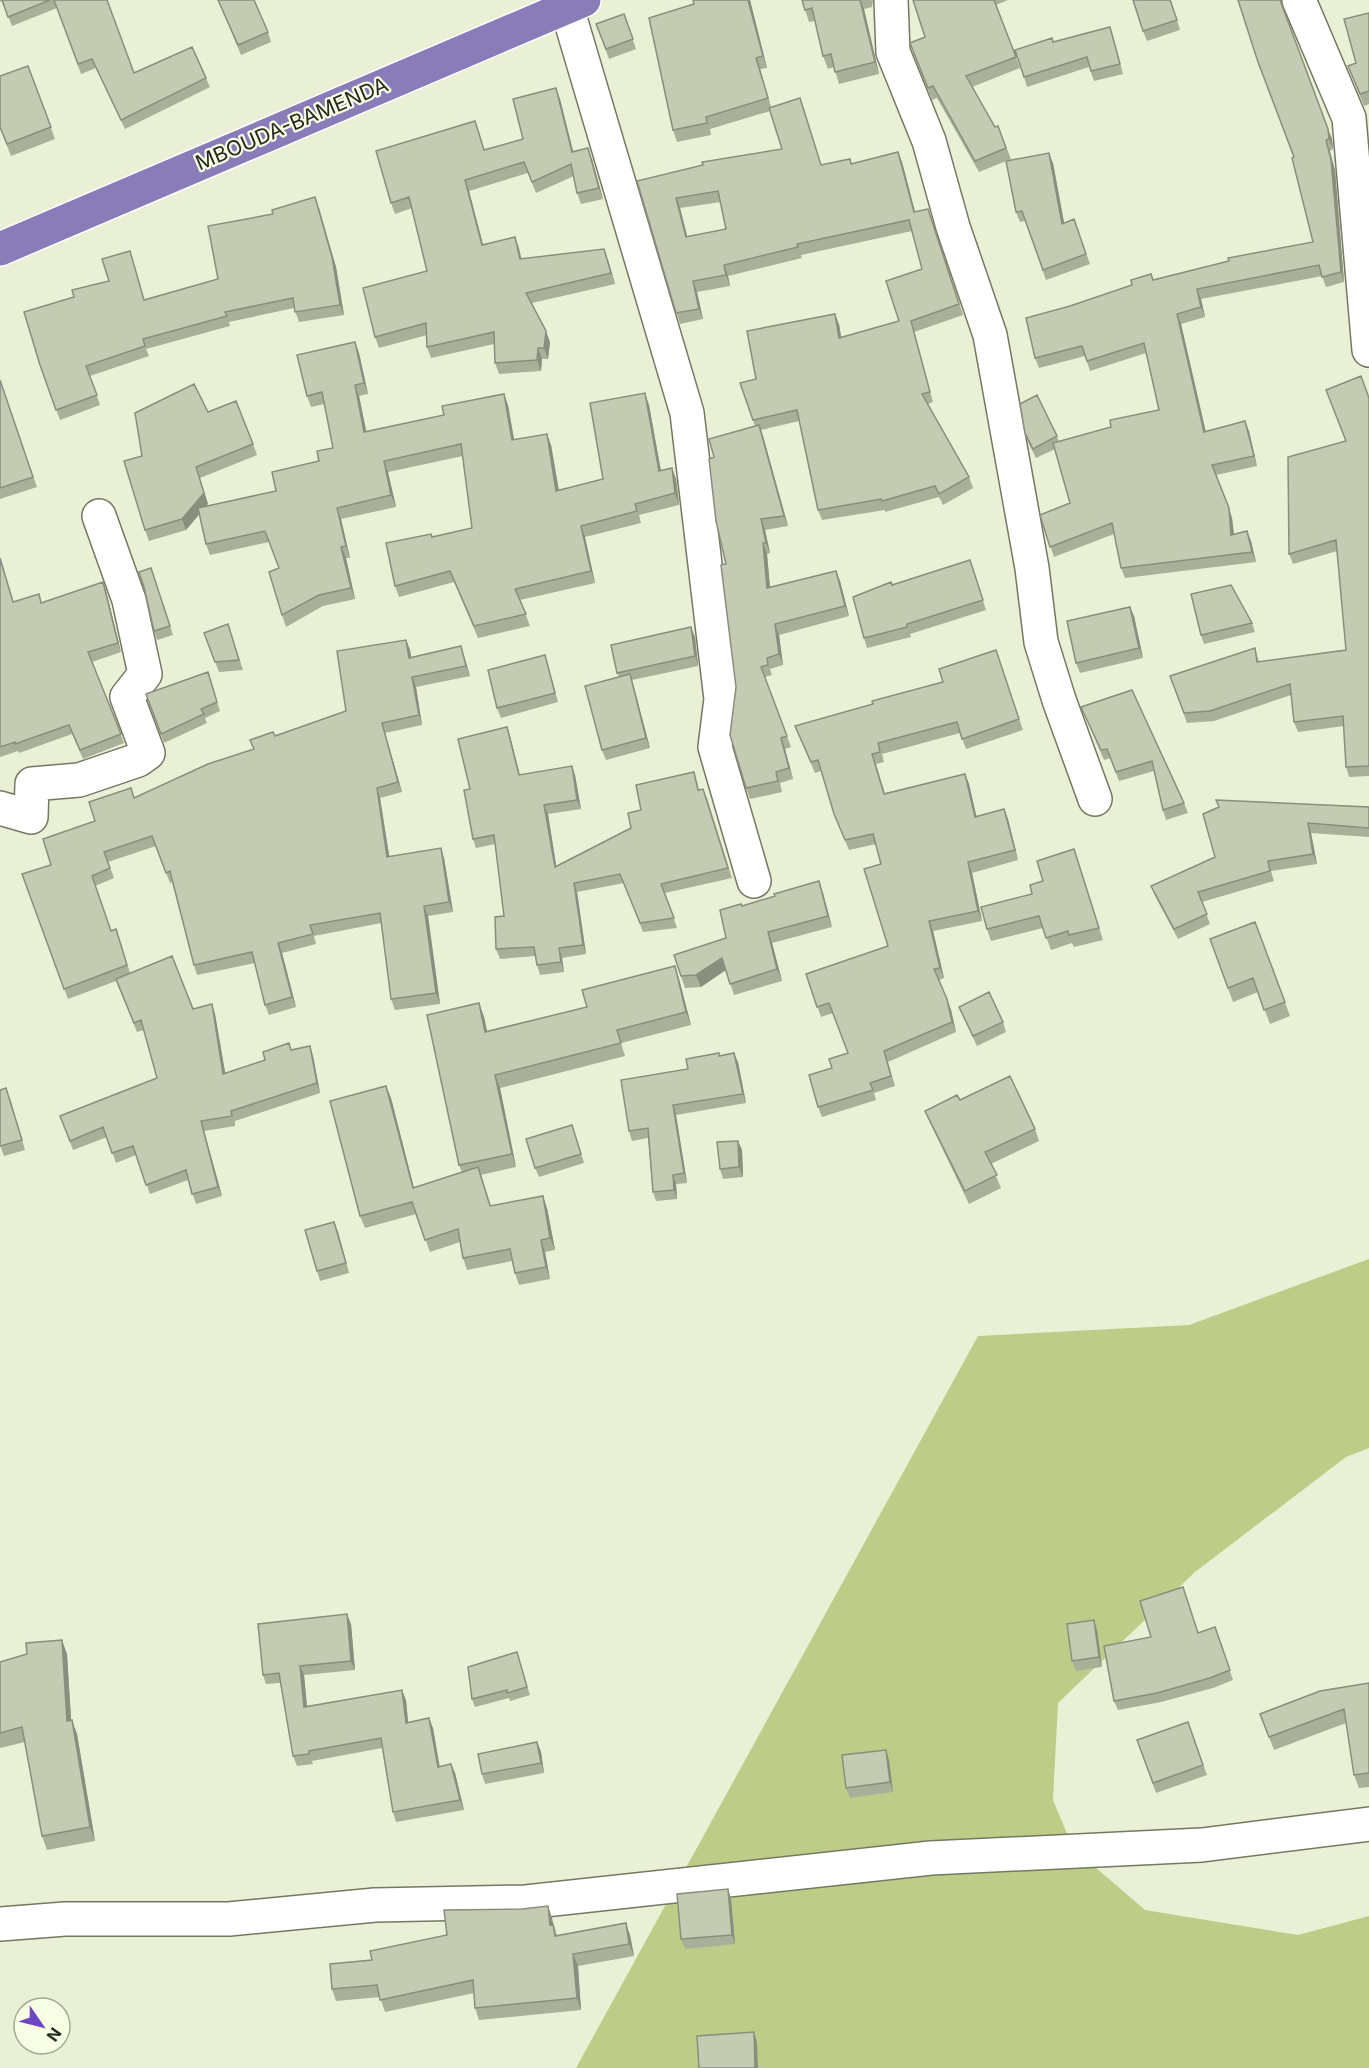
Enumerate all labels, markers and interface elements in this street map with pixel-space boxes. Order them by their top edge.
street label: MBOUDA-BAMENDA [192,72,392,175]
north arrow [12,1996,72,2056]
text: N [43,2024,66,2045]

